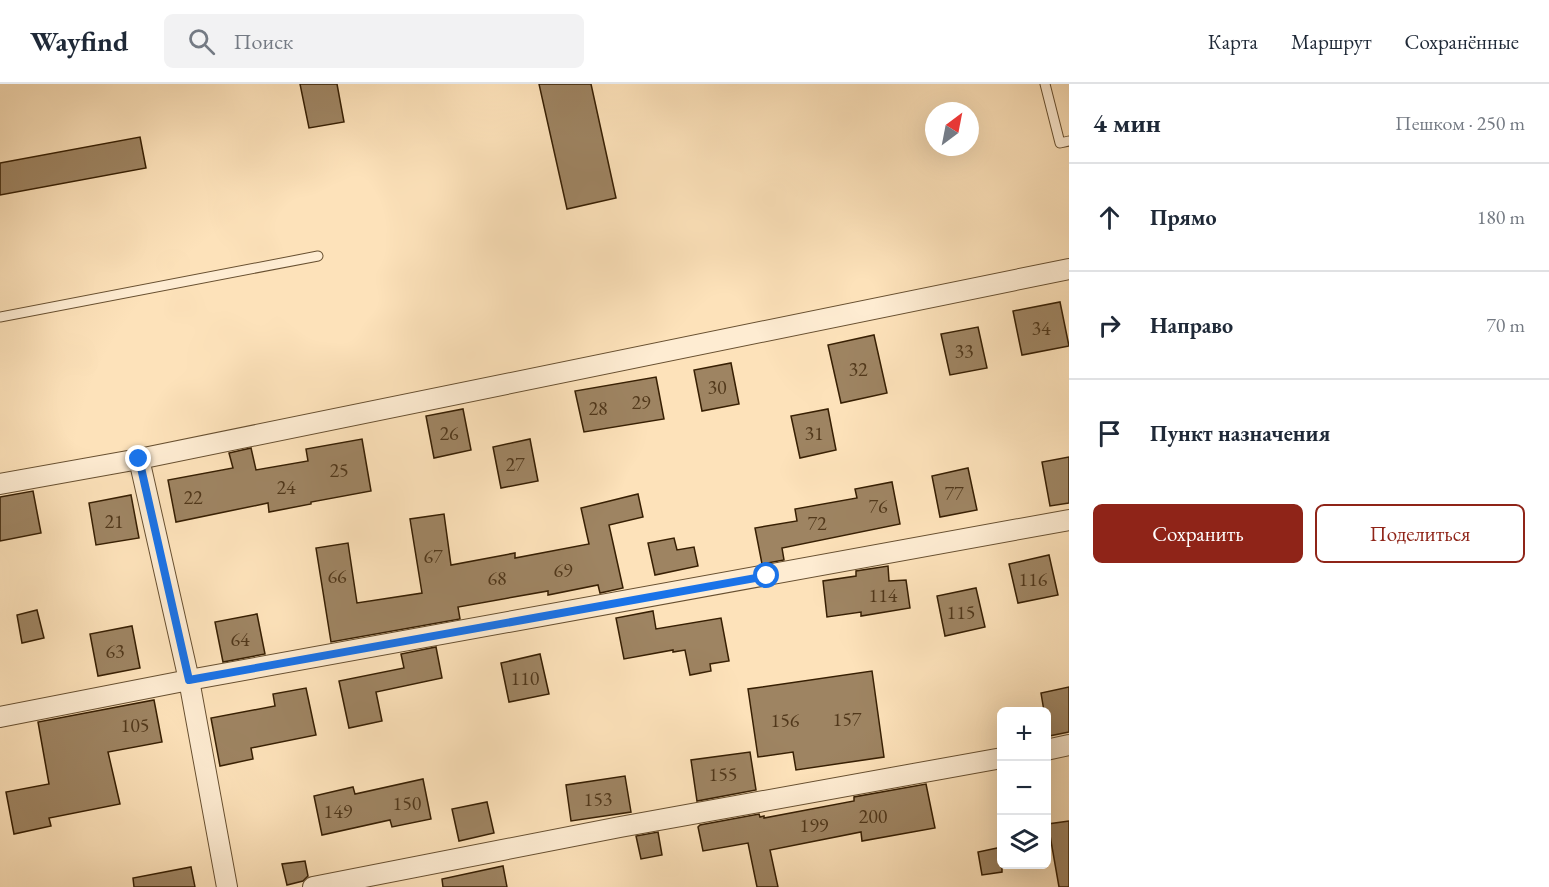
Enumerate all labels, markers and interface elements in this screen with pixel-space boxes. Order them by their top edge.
search box [164,14,584,68]
text: Wayfind [30,23,128,59]
icon: search [185,25,218,58]
text: Поиск [233,27,293,56]
text: Карта [1208,28,1258,55]
text: Маршрут [1291,28,1372,55]
text: Сохранённые [1405,28,1519,55]
north arrow [925,102,979,156]
text: 4 мин [1093,106,1161,140]
text: Пешком · 250 m [1395,110,1525,136]
icon: ahead [1093,201,1126,234]
text: Прямо [1150,203,1217,232]
text: 180 m [1477,204,1525,230]
icon: right [1093,309,1126,342]
text: Направо [1150,311,1233,340]
text: 70 m [1486,312,1525,338]
house number: 34 [1031,315,1051,341]
house number: 33 [954,338,974,364]
house number: 32 [848,356,868,382]
house number: 30 [707,374,727,400]
house number: 29 [631,389,651,415]
house number: 28 [588,395,608,421]
icon: arrive [1093,417,1126,450]
text: Пункт назначения [1150,419,1330,448]
house number: 26 [439,420,459,446]
house number: 31 [804,420,824,446]
route end [125,445,151,471]
house number: 27 [505,451,525,477]
house number: 25 [329,457,349,483]
house number: 24 [276,474,296,500]
house number: 77 [944,480,964,506]
house number: 22 [183,484,203,510]
house number: 76 [868,493,888,519]
button: Сохранить [1093,504,1303,563]
button: Поделиться [1315,504,1525,563]
house number: 21 [104,508,124,534]
house number: 72 [807,510,827,536]
house number: 67 [423,543,443,569]
house number: 69 [553,557,573,583]
route start [753,562,779,588]
house number: 66 [327,563,347,589]
house number: 68 [487,565,507,591]
house number: 116 [1019,566,1048,592]
house number: 114 [869,582,898,608]
house number: 115 [947,599,975,625]
house number: 64 [230,626,250,652]
house number: 63 [105,638,125,664]
house number: 110 [511,665,540,691]
house number: 157 [833,706,862,732]
house number: 156 [771,707,800,733]
map controls [997,707,1051,869]
button: + [997,707,1051,761]
house number: 105 [121,712,149,738]
house number: 155 [709,761,737,787]
button: − [997,761,1051,815]
house number: 153 [584,786,612,812]
house number: 150 [393,790,422,816]
house number: 149 [324,798,353,824]
house number: 200 [859,803,888,829]
house number: 199 [800,812,829,838]
button: layers [997,815,1051,869]

